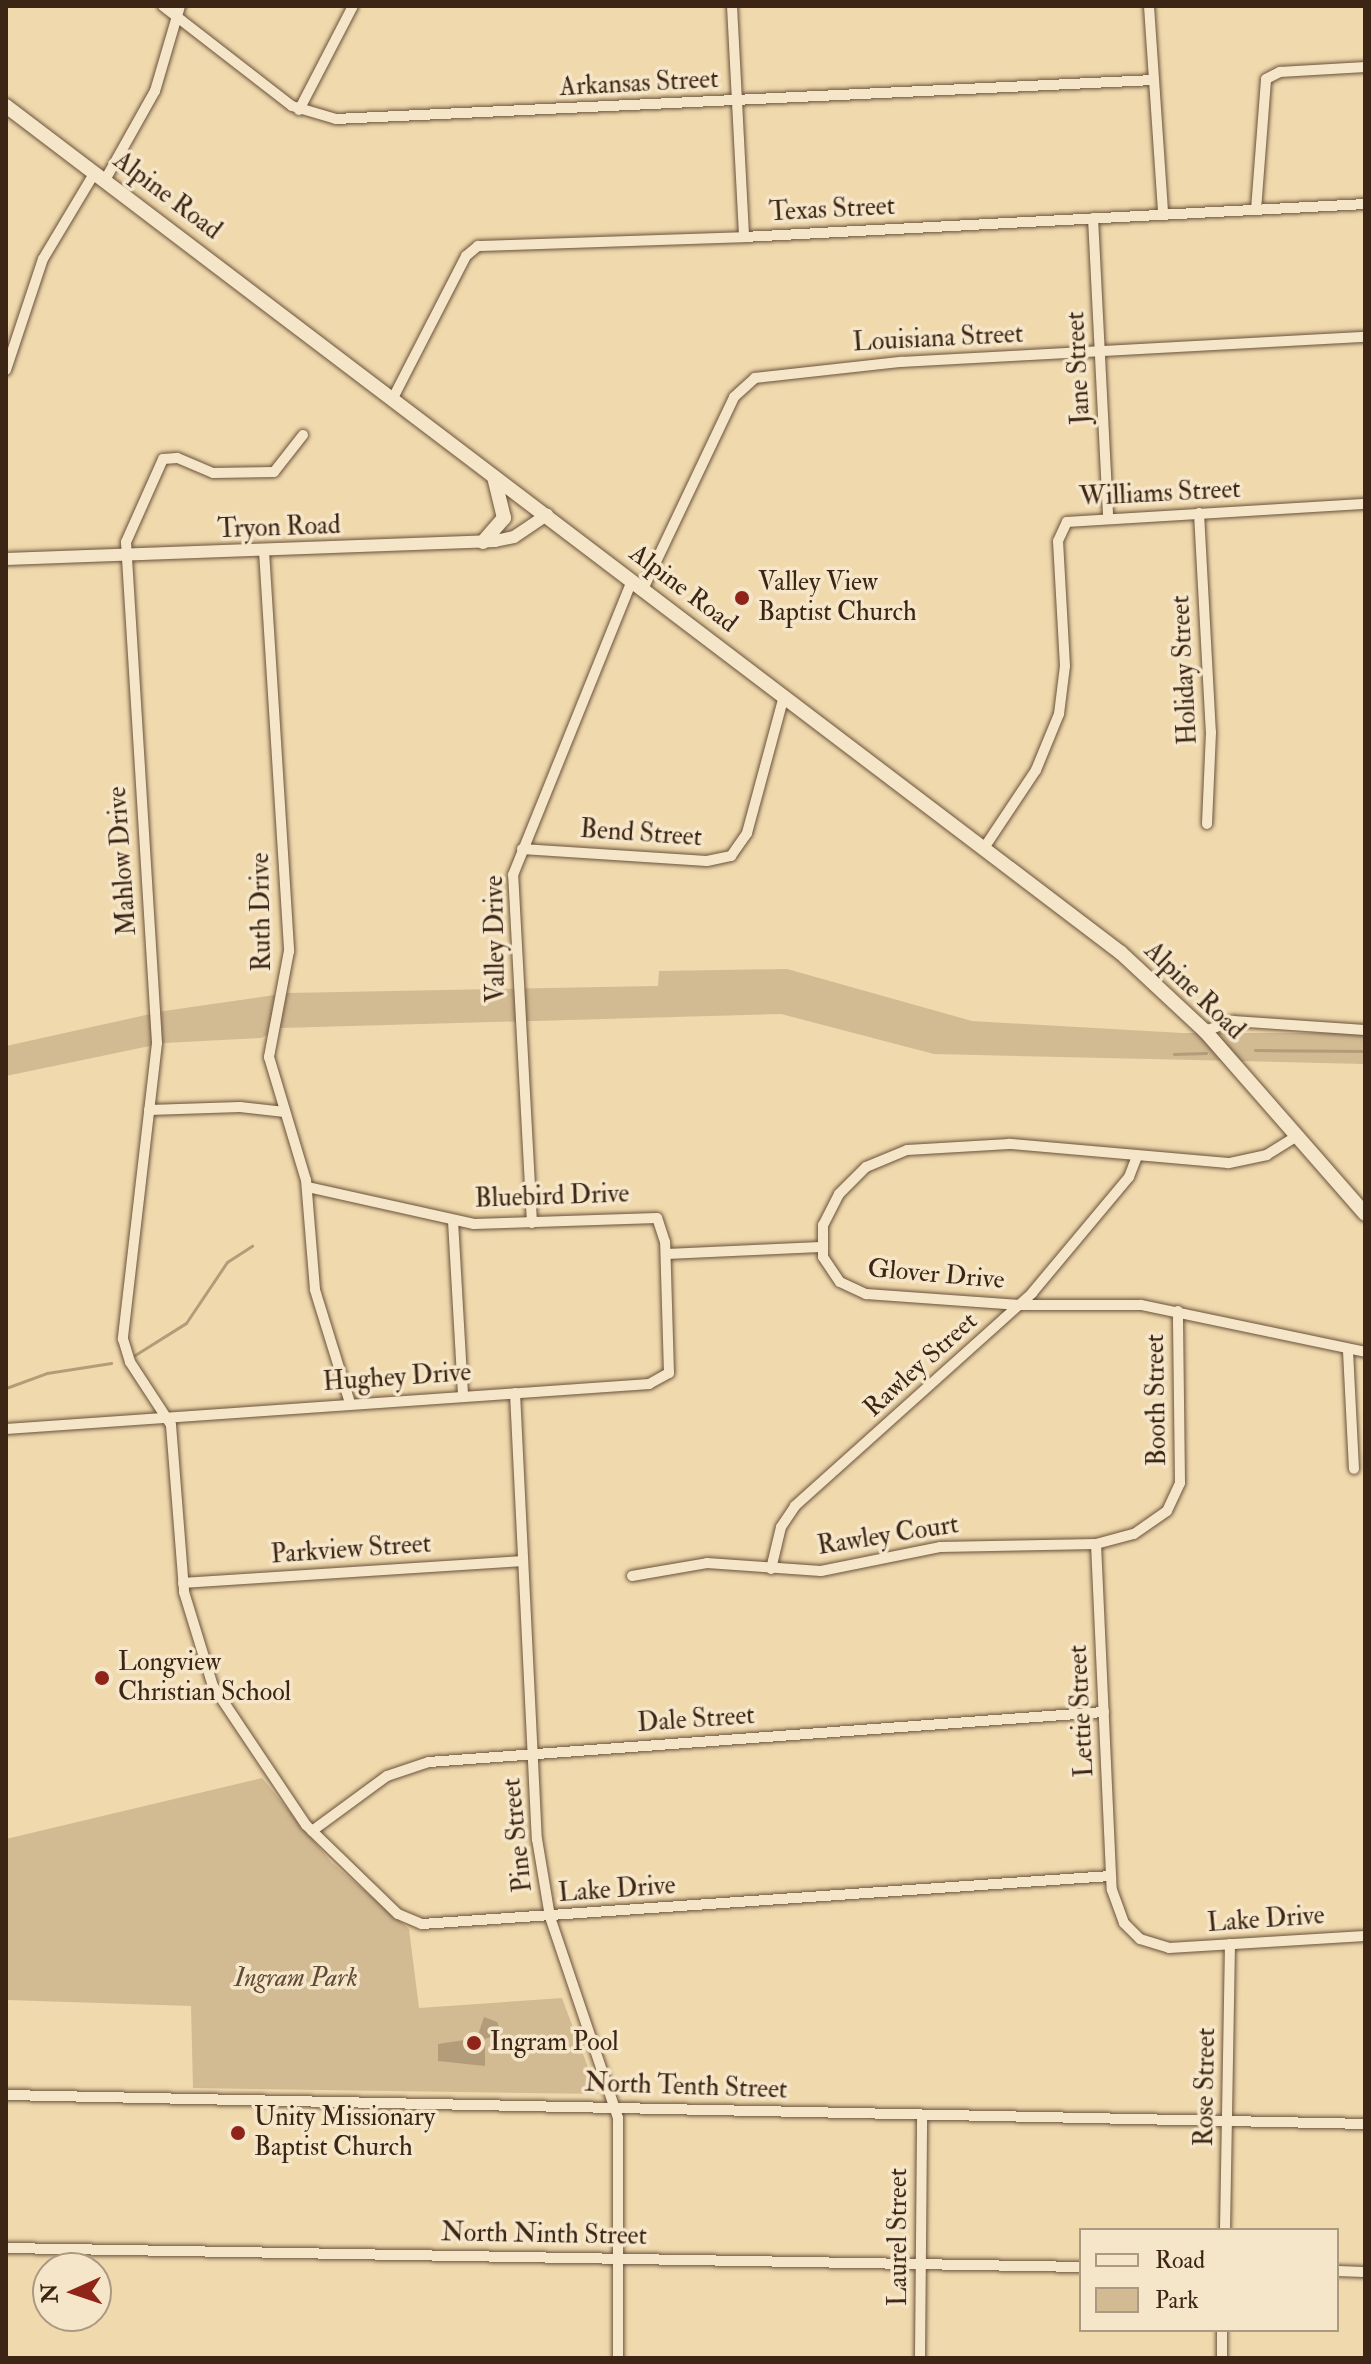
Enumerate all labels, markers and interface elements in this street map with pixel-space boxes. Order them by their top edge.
street label: Arkansas Street [559,64,719,104]
street label: Alpine Road [107,145,227,247]
street label: Texas Street [768,191,896,229]
street label: Jane Street [1060,311,1098,425]
street label: Louisiana Street [852,319,1024,359]
street label: Williams Street [1079,474,1241,514]
street label: Tryon Road [217,510,341,546]
street label: Alpine Road [623,538,743,640]
place label: Valley View Baptist Church [758,567,917,628]
marker: Valley View Baptist Church [733,589,751,607]
street label: Holiday Street [1166,594,1204,746]
street label: Mahlow Drive [102,785,144,937]
street label: Bend Street [579,814,703,854]
street label: Ruth Drive [245,852,279,972]
street label: Valley Drive [479,875,513,1003]
street label: Alpine Road [1137,936,1251,1046]
street label: Bluebird Drive [474,1179,630,1215]
street label: Glover Drive [866,1253,1006,1297]
street label: Rawley Street [858,1306,984,1424]
street label: Booth Street [1140,1334,1174,1466]
street label: Hughey Drive [322,1357,472,1399]
street label: Rawley Court [815,1509,961,1563]
street label: Parkview Street [270,1529,432,1571]
street label: Lettie Street [1063,1644,1101,1778]
place label: Longview Christian School [118,1647,291,1708]
marker: Longview Christian School [93,1669,111,1687]
street label: Dale Street [636,1700,756,1740]
street label: Pine Street [497,1776,539,1894]
street label: Lake Drive [557,1870,677,1910]
street label: Lake Drive [1206,1900,1326,1940]
park label: Ingram Park [234,1963,358,1995]
place label: Ingram Pool [490,2027,619,2059]
street label: Rose Street [1189,2027,1223,2147]
marker: Ingram Pool [465,2034,483,2052]
street label: North Tenth Street [584,2068,788,2106]
place label: Unity Missionary Baptist Church [254,2102,435,2164]
marker: Unity Missionary Baptist Church [229,2124,247,2142]
street label: Laurel Street [883,2168,915,2306]
street label: North Ninth Street [441,2218,647,2252]
legend [1079,2228,1339,2332]
text: Road [1155,2245,1205,2276]
north arrow [32,2252,112,2332]
text: N [36,2283,65,2304]
text: Park [1155,2285,1199,2316]

